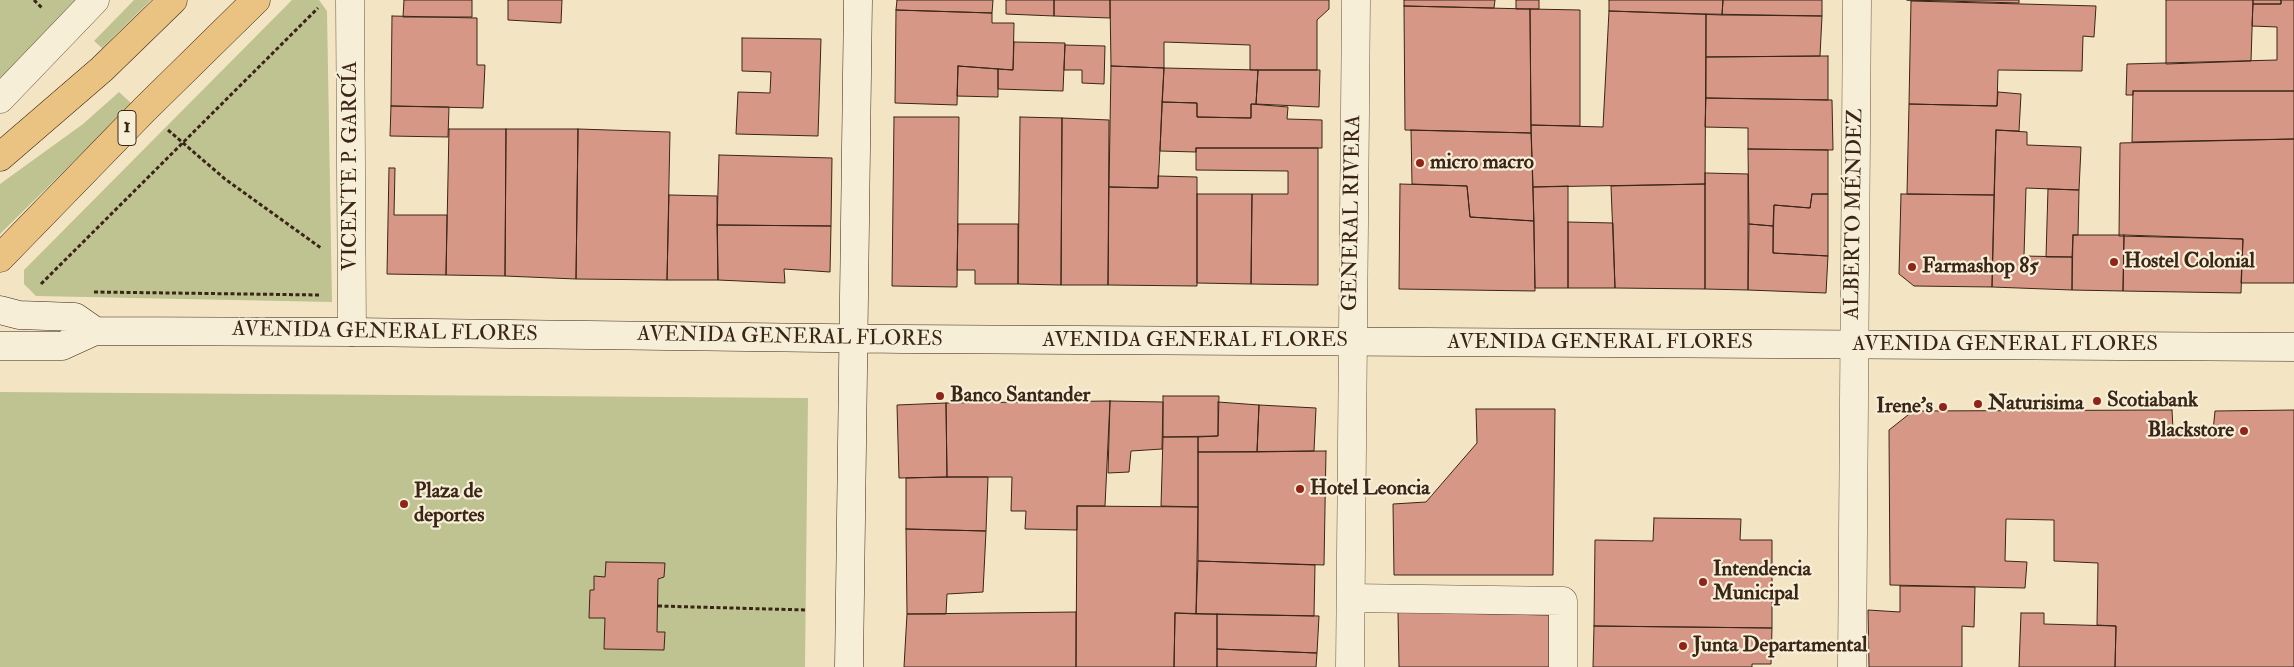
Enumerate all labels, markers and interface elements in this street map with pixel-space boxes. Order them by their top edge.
street label: VICENTE P. GARCÍA [338,61,364,271]
street label: ALBERTO MÉNDEZ [1841,108,1869,320]
road number: 1 [118,110,136,146]
street label: GENERAL RIVERA [1339,115,1367,311]
place label: micro macro [1430,150,1534,176]
marker: micro macro [1414,157,1426,169]
place label: Hostel Colonial [2124,249,2255,275]
place label: Farmashop 85 [1922,254,2038,280]
marker: Hostel Colonial [2108,256,2120,268]
marker: Farmashop 85 [1906,261,1918,273]
street label: AVENIDA GENERAL FLORES [232,318,538,348]
street label: AVENIDA GENERAL FLORES [637,323,943,353]
street label: AVENIDA GENERAL FLORES [1042,328,1348,354]
street label: AVENIDA GENERAL FLORES [1447,330,1753,356]
street label: AVENIDA GENERAL FLORES [1852,332,2158,358]
place label: Banco Santander [950,383,1090,409]
place label: Scotiabank [2107,388,2198,414]
marker: Banco Santander [934,390,946,402]
place label: Naturisima [1988,391,2084,417]
place label: Irene's [1876,394,1933,420]
marker: Scotiabank [2091,395,2103,407]
marker: Naturisima [1972,398,1984,410]
marker: Irene's [1937,401,1949,413]
place label: Blackstore [2147,418,2234,444]
marker: Blackstore [2238,425,2250,437]
place label: Hotel Leoncia [1310,476,1430,502]
place label: Plaza de deportes [414,479,484,529]
marker: Hotel Leoncia [1294,483,1306,495]
marker: Plaza de deportes [398,498,410,510]
place label: Intendencia Municipal [1713,557,1811,607]
marker: Intendencia Municipal [1697,576,1709,588]
place label: Junta Departamental [1693,633,1867,659]
marker: Junta Departamental [1677,640,1689,652]

